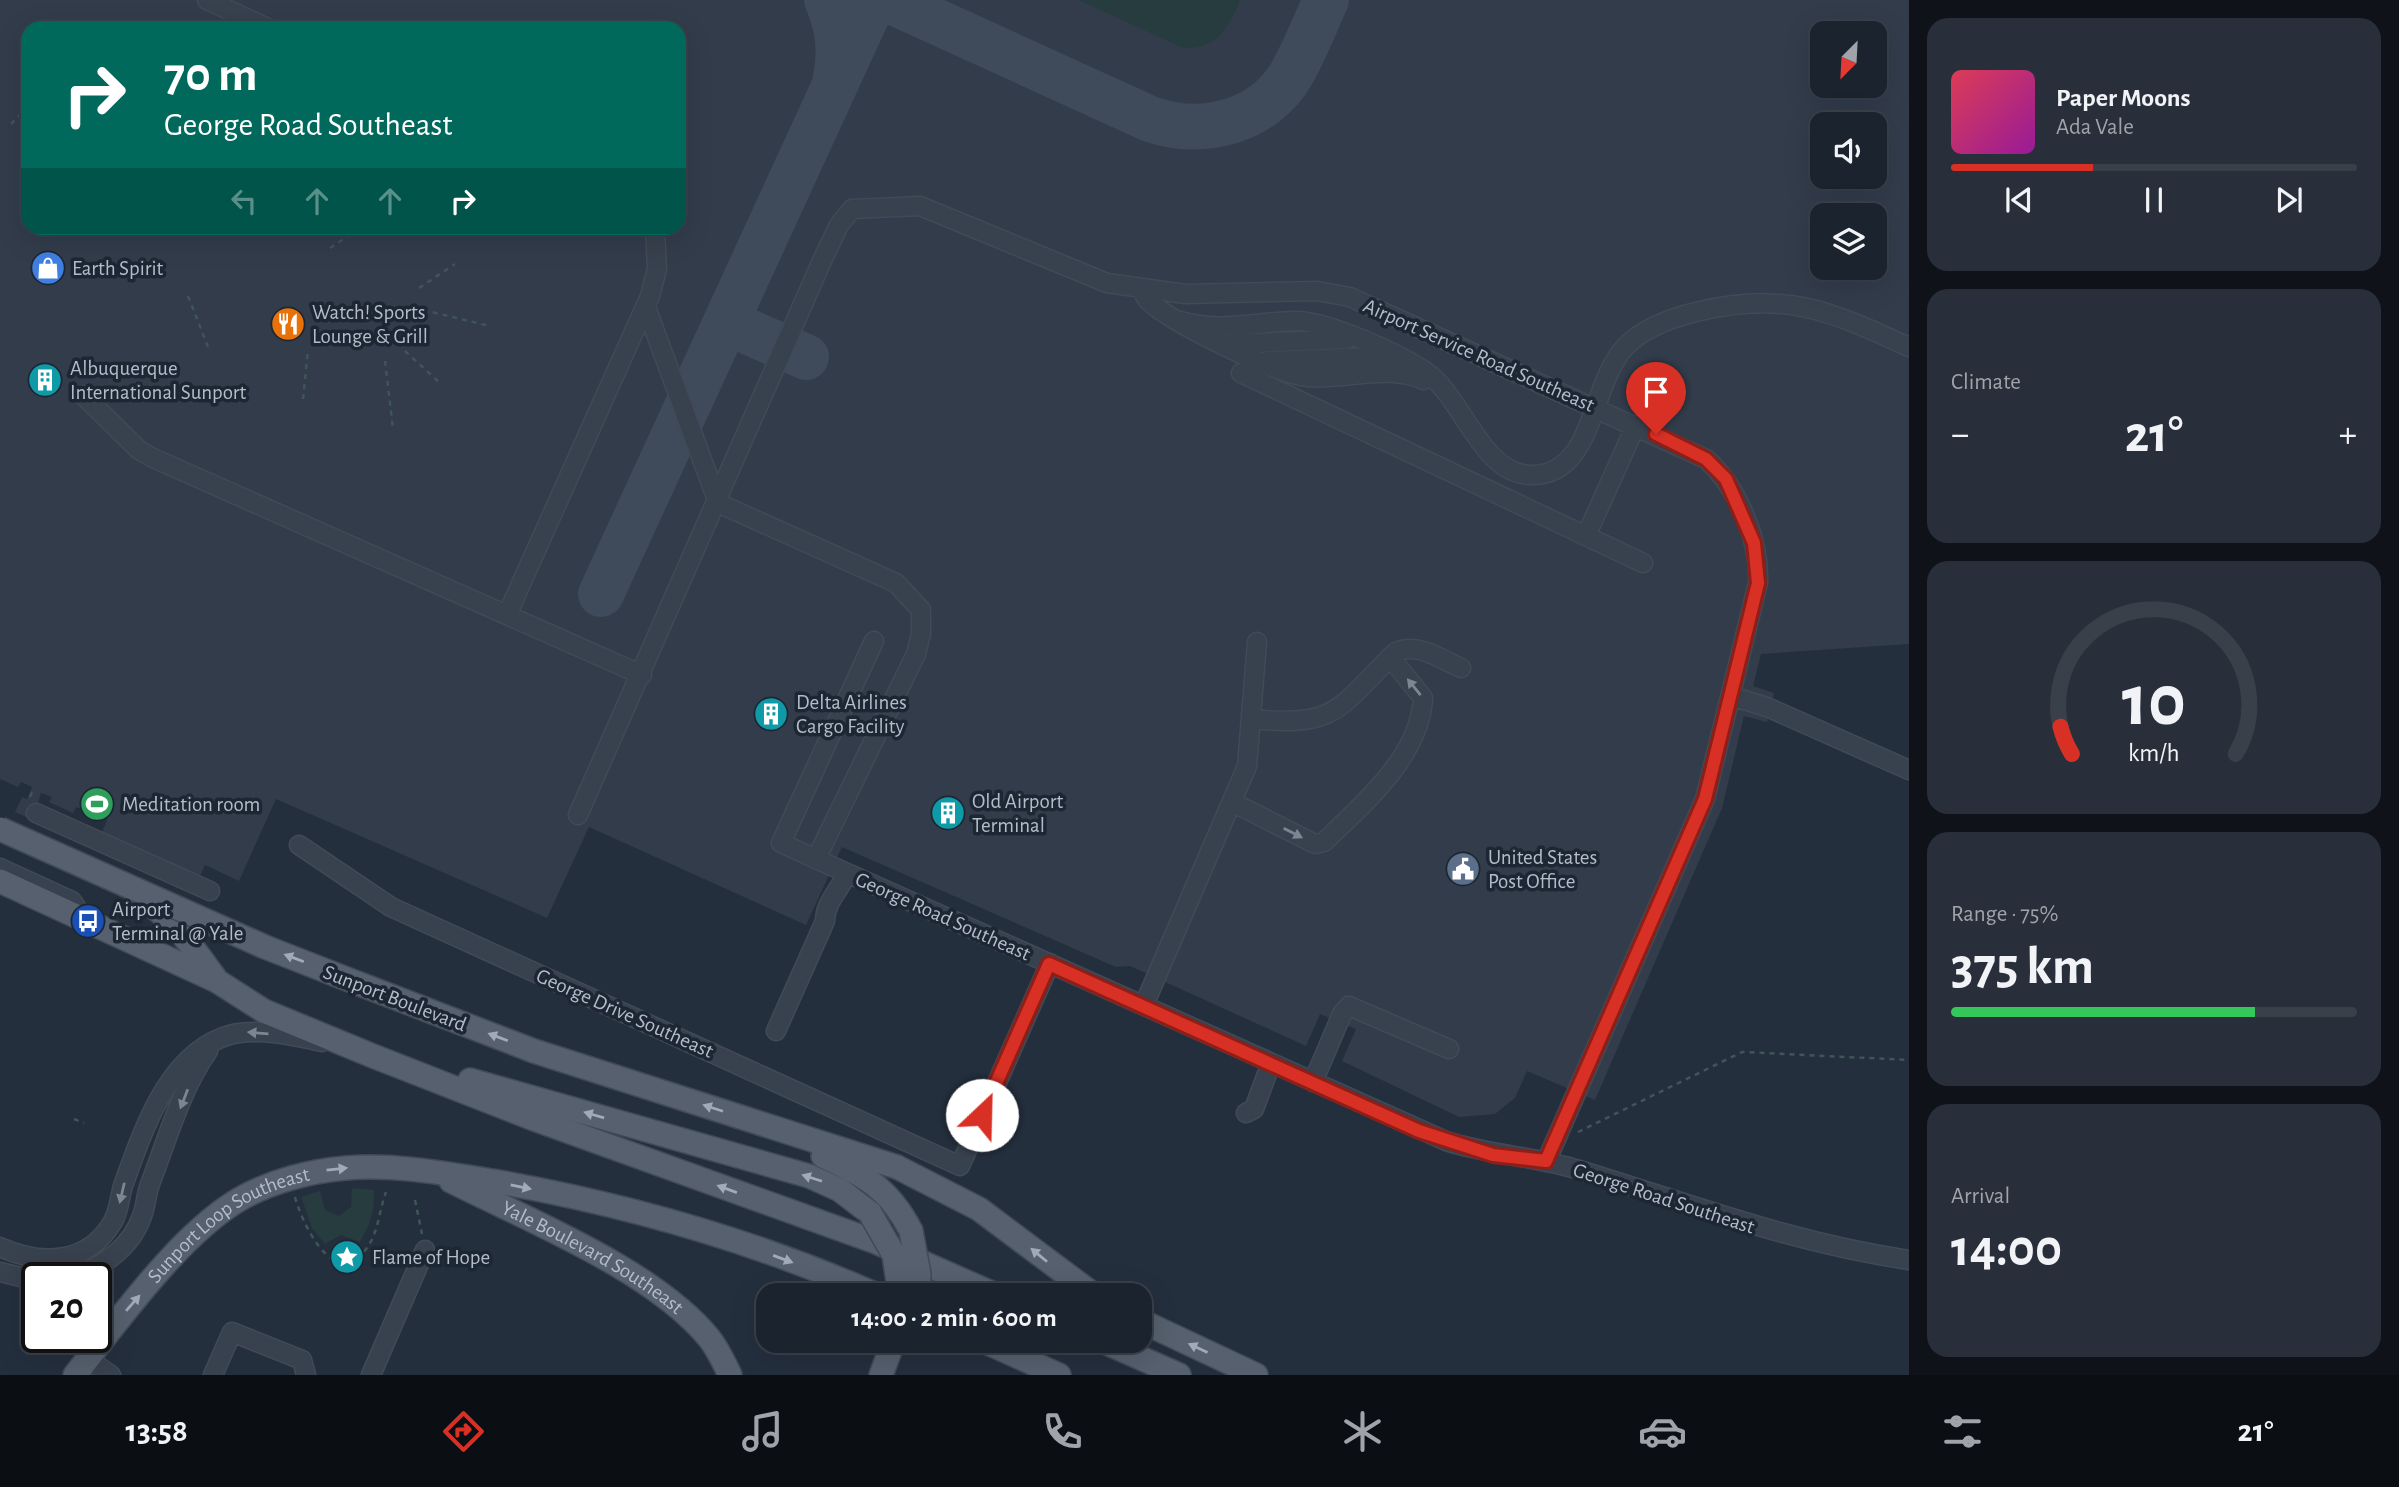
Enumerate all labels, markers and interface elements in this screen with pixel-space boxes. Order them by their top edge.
north arrow [1810,21,1886,98]
map controls [1810,21,1887,280]
icon: right [49,49,140,140]
text: 70 m [164,51,258,100]
text: Paper Moons [2056,85,2191,111]
text: George Road Southeast [164,109,453,141]
button: sound [1810,112,1887,189]
text: Ada Vale [2056,116,2134,139]
icon: previous [2000,181,2038,219]
icon: pause [2135,181,2173,219]
icon: next [2270,181,2308,219]
icon: left [225,182,263,220]
icon: ahead [298,182,336,220]
icon: ahead [371,182,409,220]
icon: right [444,182,482,220]
button: layers [1810,203,1887,280]
shop icon: Earth Spirit [29,249,67,287]
place label: Earth Spirit [72,258,164,279]
street label: Airport Service Road Southeast [1360,295,1598,416]
place label: Watch! Sports Lounge & Grill [312,302,428,347]
restaurant icon: Watch! Sports Lounge & Grill [269,305,307,343]
place label: Albuquerque International Sunport [70,358,247,403]
building icon: Albuquerque International Sunport [26,361,64,399]
pin [1626,362,1686,434]
text: Climate [1951,371,2021,394]
icon: arrive [1637,373,1675,411]
text: 21° [2125,409,2183,461]
text: − [1951,416,1969,454]
text: + [2339,416,2357,454]
text: 10 [2122,666,2186,739]
one-way arrow [1407,679,1422,697]
place label: Delta Airlines Cargo Facility [796,692,907,737]
building icon: Delta Airlines Cargo Facility [752,695,790,733]
text: km/h [2128,740,2180,765]
sports icon: Meditation room [78,785,116,823]
place label: Old Airport Terminal [972,791,1063,836]
place label: Meditation room [122,794,260,815]
building icon: Old Airport Terminal [929,794,967,832]
one-way arrow [1283,827,1303,838]
place label: United States Post Office [1488,847,1597,892]
public building icon: United States Post Office [1444,850,1482,888]
street label: George Road Southeast [852,868,1034,965]
place label: Airport Terminal @ Yale [112,899,244,944]
bus stop icon: Airport Terminal @ Yale [69,902,107,940]
text: Range · 75% [1951,903,2058,926]
text: 375 km [1951,941,2094,993]
one-way arrow [283,953,304,964]
street label: Sunport Boulevard [320,961,469,1035]
street label: George Drive Southeast [533,965,717,1062]
one-way arrow [247,1027,269,1038]
one-way arrow [487,1031,508,1042]
position arrow [945,1078,1019,1152]
one-way arrow [178,1088,189,1109]
one-way arrow [703,1102,724,1113]
one-way arrow [583,1110,604,1120]
street label: George Road Southeast [1571,1159,1757,1238]
street label: Sunport Loop Southeast [144,1164,312,1287]
one-way arrow [326,1164,348,1175]
one-way arrow [802,1172,823,1183]
one-way arrow [510,1181,532,1192]
one-way arrow [116,1182,127,1204]
one-way arrow [717,1183,738,1194]
text: Arrival [1951,1185,2010,1208]
street label: Yale Boulevard Southeast [498,1197,687,1318]
text: 14:00 [1951,1223,2062,1275]
place icon: Flame of Hope [328,1238,366,1276]
place label: Flame of Hope [372,1247,490,1268]
one-way arrow [1031,1248,1048,1263]
one-way arrow [772,1254,793,1265]
speed limit sign: 20 [21,1262,112,1353]
one-way arrow [125,1294,141,1312]
text: 14:00 · 2 min · 600 m [851,1305,1057,1331]
one-way arrow [1188,1342,1208,1354]
icon: directions [439,1407,488,1456]
icon: music [738,1407,787,1456]
icon: phone [1038,1407,1087,1456]
icon: climate [1338,1407,1387,1456]
icon: car [1638,1407,1687,1456]
icon: filters [1938,1407,1987,1456]
text: 13:58 [125,1415,188,1447]
text: 21° [2238,1415,2274,1447]

